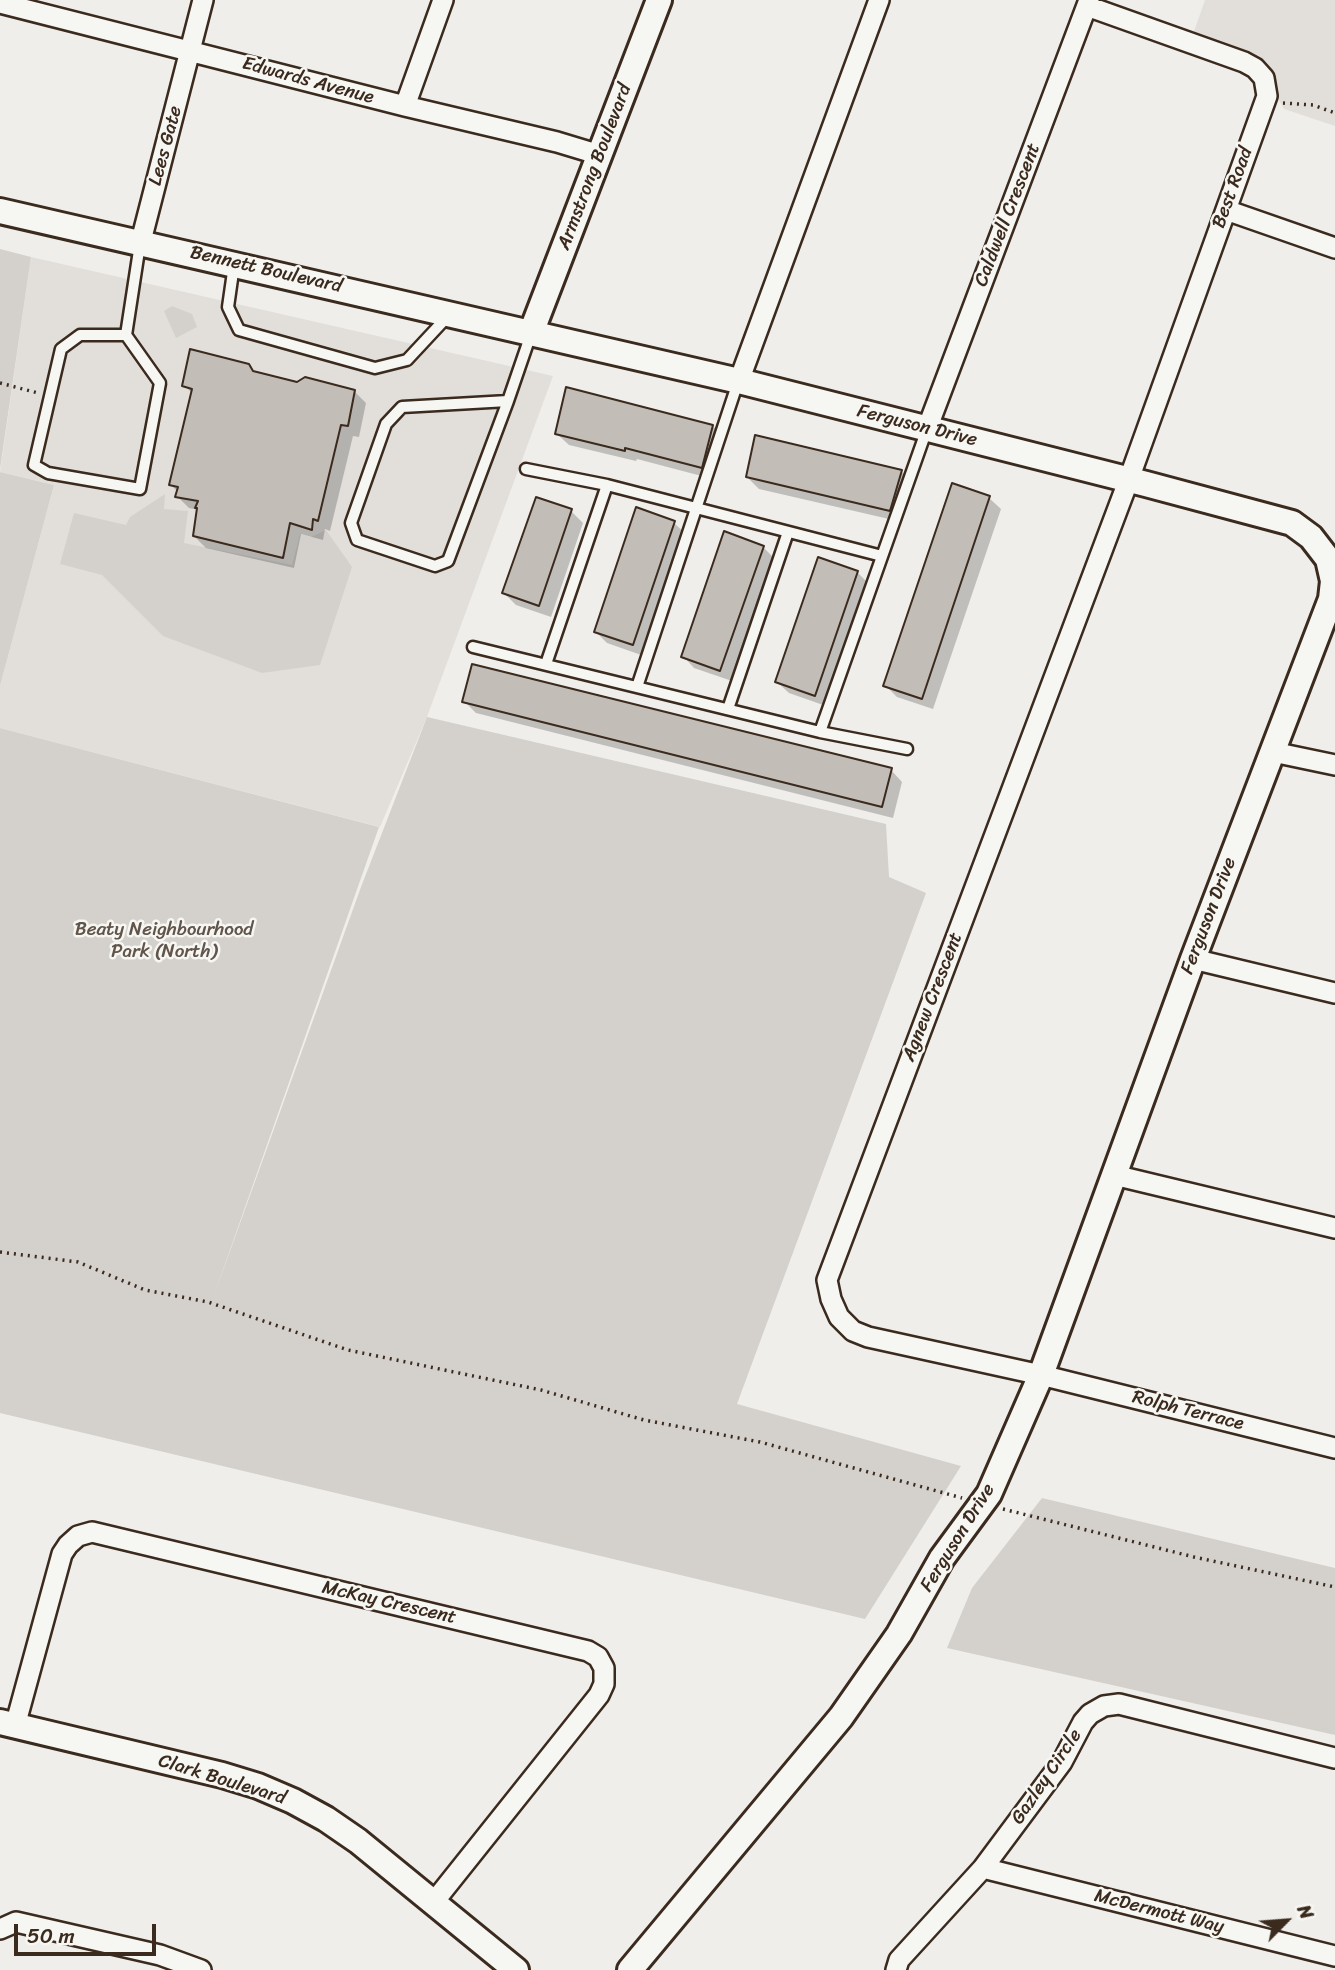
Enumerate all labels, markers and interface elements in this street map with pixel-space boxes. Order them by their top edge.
street label: Edwards Avenue [240,52,376,110]
street label: Armstrong Boulevard [553,81,637,253]
street label: Lees Gate [144,104,188,188]
street label: Caldwell Crescent [970,140,1046,290]
street label: Best Road [1208,144,1258,232]
street label: Bennett Boulevard [188,241,344,299]
street label: Ferguson Drive [855,400,979,452]
street label: Ferguson Drive [1176,854,1242,978]
park label: Beaty Neighbourhood Park (North) [75,919,253,963]
street label: Agnew Crescent [898,929,968,1065]
street label: Rolph Terrace [1130,1386,1246,1436]
street label: Ferguson Drive [916,1480,1000,1596]
street label: McKay Crescent [320,1577,458,1629]
street label: Gazley Circle [1007,1725,1087,1829]
street label: Clark Boulevard [155,1750,289,1810]
street label: McDermott Way [1092,1885,1226,1939]
north arrow [1251,1886,1321,1956]
text: N [1288,1899,1323,1925]
scale bar [18,1910,159,1954]
text: 50 m [27,1917,75,1955]

